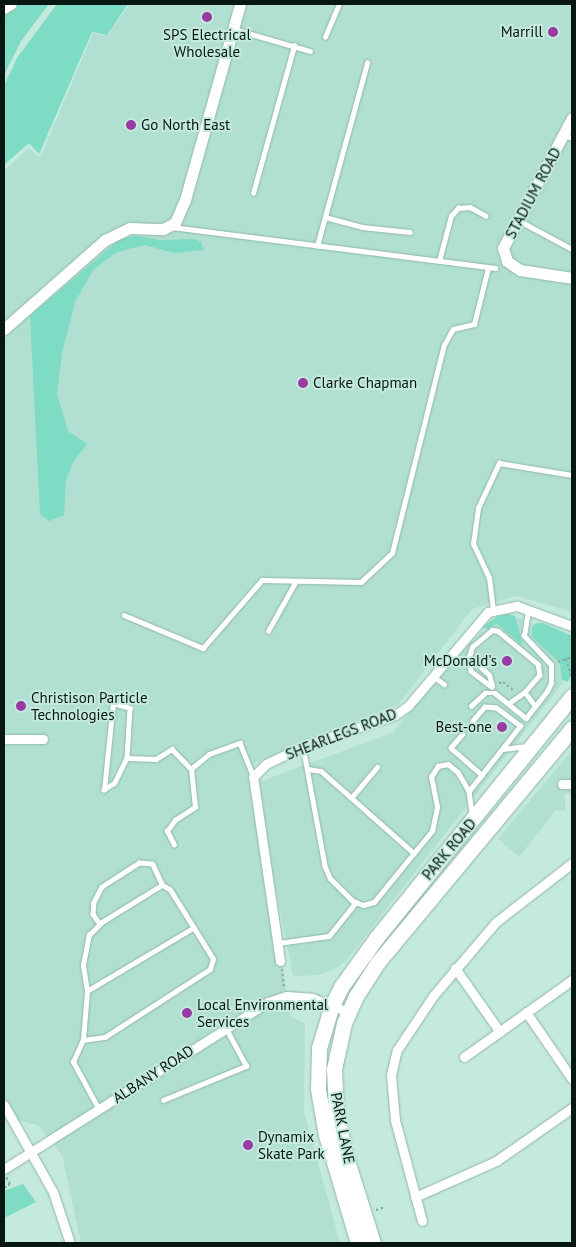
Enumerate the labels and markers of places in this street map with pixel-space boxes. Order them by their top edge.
marker: SPS Electrical Wholesale [201,11,213,23]
place label: Marrill [501,23,543,41]
place label: SPS Electrical Wholesale [163,25,251,60]
marker: Marrill [547,26,559,38]
place label: Go North East [141,116,230,134]
marker: Go North East [125,119,137,131]
place label: Clarke Chapman [313,374,417,392]
marker: Clarke Chapman [297,377,309,389]
place label: McDonald's [424,652,497,670]
marker: McDonald's [501,655,513,667]
place label: Christison Particle Technologies [31,688,148,723]
marker: Christison Particle Technologies [15,700,27,712]
place label: Best-one [435,718,492,736]
marker: Best-one [496,721,508,733]
place label: Local Environmental Services [197,995,328,1030]
marker: Local Environmental Services [181,1007,193,1019]
place label: Dynamix Skate Park [258,1127,325,1162]
marker: Dynamix Skate Park [242,1139,254,1151]

